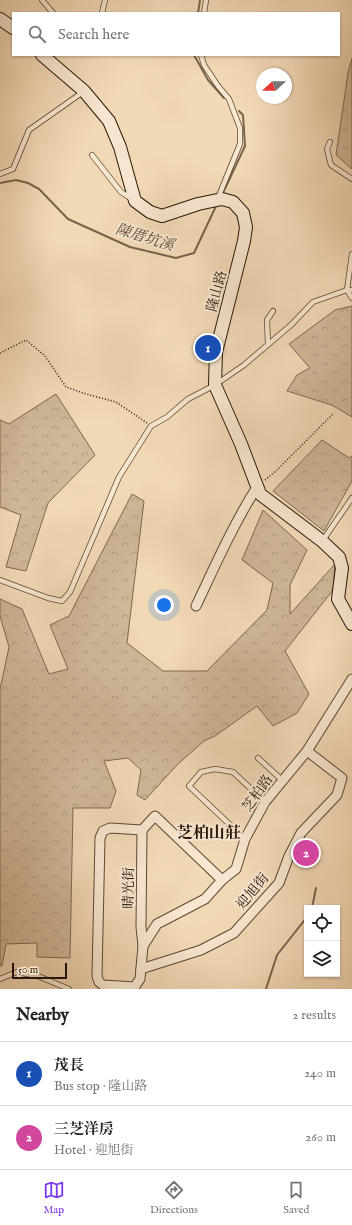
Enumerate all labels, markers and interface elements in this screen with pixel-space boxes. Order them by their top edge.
search box [12,12,340,56]
icon: search [26,23,48,45]
text: Search here [58,25,129,44]
north arrow [256,68,292,104]
water label: 陳厝坑溪 [113,220,178,256]
street label: 隆山路 [203,269,231,314]
pin: 1 [195,333,221,363]
your location [154,595,174,615]
street label: 芝柏路 [238,771,277,816]
district label: 芝柏山莊 [177,824,241,844]
pin: 2 [293,838,319,868]
street label: 晴光街 [120,867,138,909]
street label: 迎旭街 [232,870,273,914]
map controls [304,905,340,977]
button: locate [304,905,340,941]
button: layers [304,941,340,977]
scale bar [12,961,67,980]
text: 50 m [18,963,38,977]
text: Nearby [16,1005,69,1026]
text: 2 results [292,1007,336,1024]
text: 茂長 [54,1056,84,1075]
text: 1 [27,1065,31,1082]
text: 240 m [304,1065,336,1082]
text: Bus stop · 隆山路 [54,1078,147,1095]
text: 三芝洋房 [54,1120,114,1139]
text: 2 [26,1129,32,1146]
text: 260 m [305,1129,336,1146]
text: Hotel · 迎旭街 [54,1142,134,1159]
tab: Map [43,1179,65,1217]
tab: Directions [150,1179,198,1217]
tab: Saved [283,1179,309,1217]

